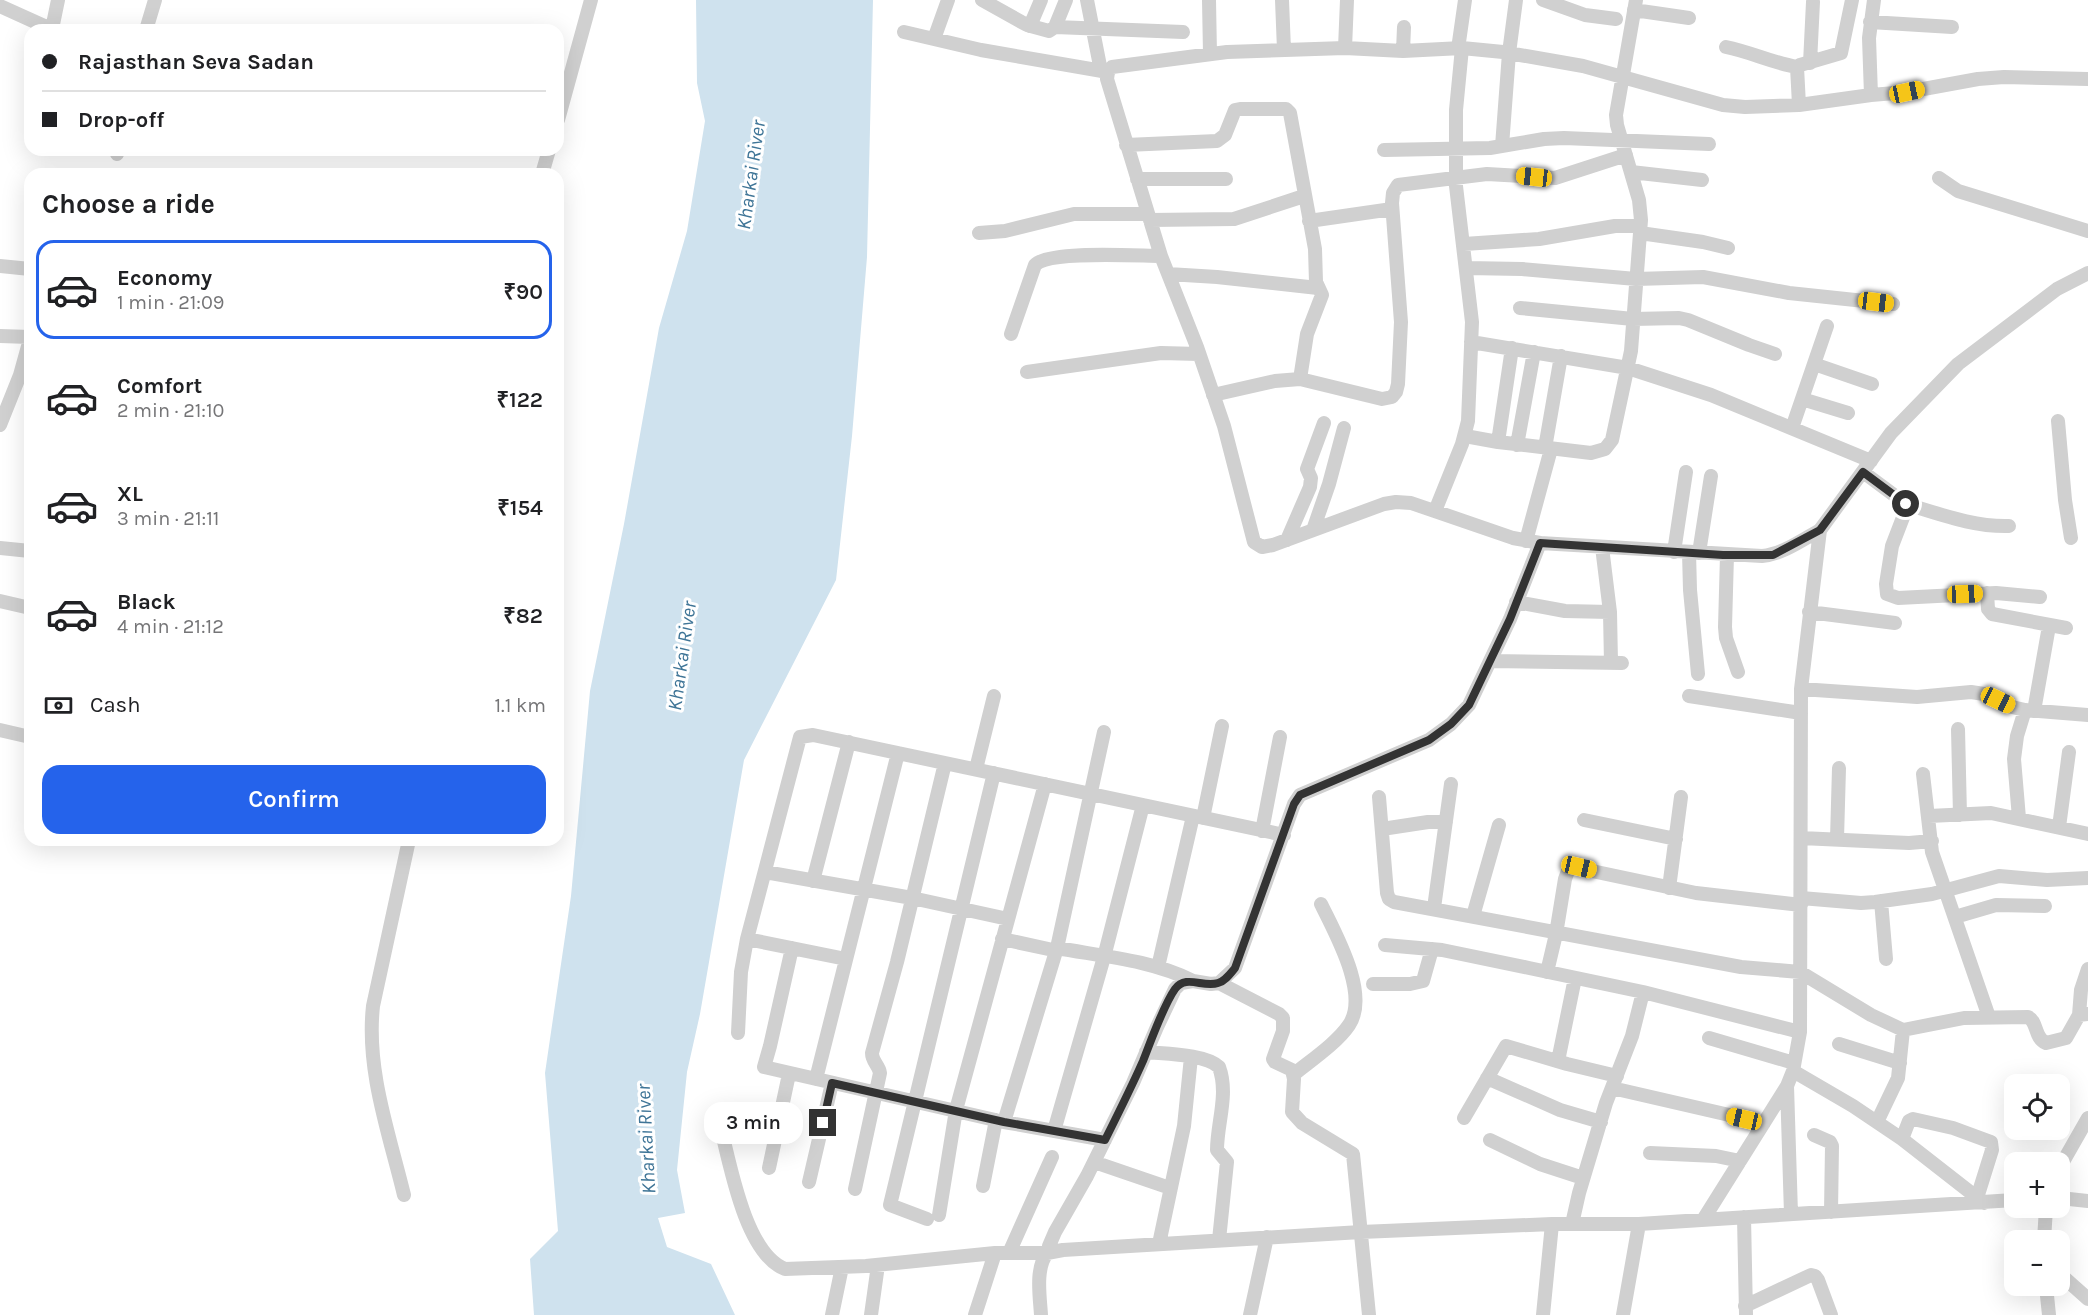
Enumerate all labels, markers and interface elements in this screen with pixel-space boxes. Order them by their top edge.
text: Rajasthan Seva Sadan [78,49,314,75]
car [1888,79,1926,105]
text: Drop-off [78,107,164,133]
water label: Kharkai River [732,118,770,231]
car [1515,166,1553,188]
text: Choose a ride [42,188,215,220]
icon: car [45,263,99,317]
text: Economy [117,265,212,291]
text: ₹90 [503,279,543,305]
text: 1 min · 21:09 [117,291,224,314]
car [1857,291,1895,313]
icon: car [45,371,99,425]
text: Comfort [117,373,202,399]
text: ₹122 [496,387,543,413]
text: 2 min · 21:10 [117,399,224,422]
icon: car [45,479,99,533]
text: XL [117,481,143,507]
route start [1892,490,1919,517]
text: ₹154 [497,495,543,521]
text: 3 min · 21:11 [117,507,219,530]
car [1947,584,1983,604]
icon: car [45,587,99,641]
text: Black [117,589,176,615]
water label: Kharkai River [663,599,701,712]
text: ₹82 [503,603,543,629]
text: 4 min · 21:12 [117,615,224,638]
car [1978,684,2018,716]
icon: cash [42,689,75,722]
text: Cash [90,692,140,718]
text: 1.1 km [494,694,546,717]
button: Confirm [42,765,546,834]
car [1559,854,1599,880]
map controls [2004,1074,2070,1296]
button: locate [2004,1074,2070,1140]
water label: Kharkai River [632,1082,660,1195]
callout: 3 min [703,1102,802,1144]
car [1724,1106,1764,1132]
route end [809,1109,836,1136]
text: 3 min [726,1111,781,1134]
button: + [2004,1152,2070,1218]
button: − [2004,1230,2070,1296]

